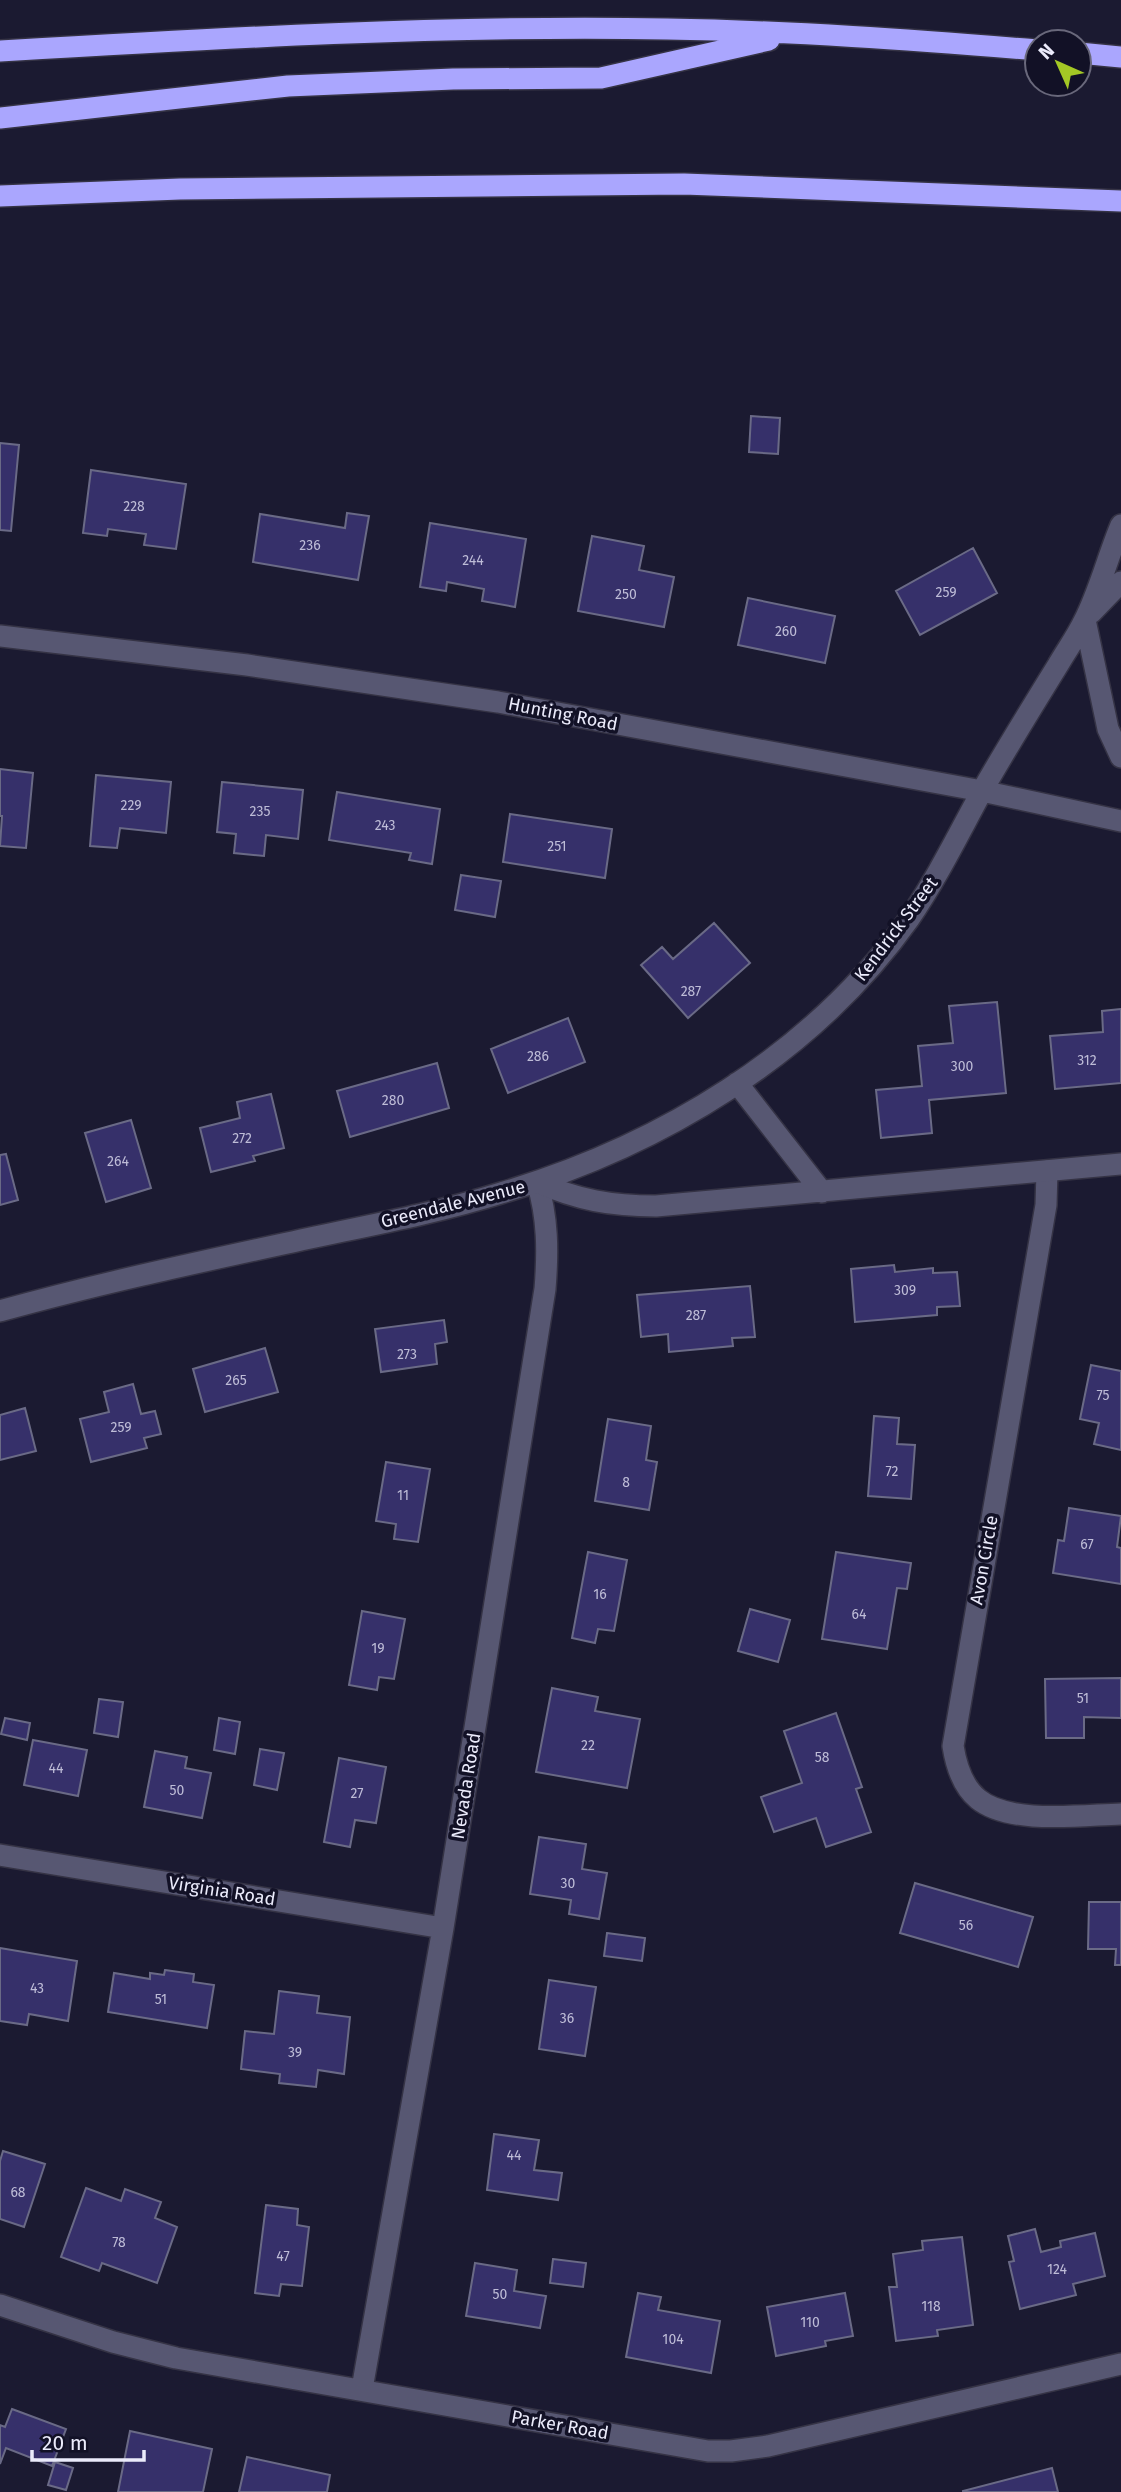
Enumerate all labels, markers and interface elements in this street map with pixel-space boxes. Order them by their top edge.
north arrow [1023,28,1093,98]
text: N [1034,39,1059,64]
house number: 228 [123,498,145,515]
house number: 236 [299,537,321,554]
house number: 244 [462,552,484,569]
house number: 259 [935,584,957,601]
house number: 250 [615,586,637,603]
house number: 260 [775,623,797,640]
street label: Hunting Road [506,693,620,735]
house number: 229 [120,797,142,814]
house number: 235 [250,803,270,820]
house number: 243 [375,817,395,834]
house number: 251 [547,838,567,855]
street label: Kendrick Street [850,872,943,986]
house number: 287 [681,983,701,1000]
house number: 286 [527,1048,549,1065]
house number: 312 [1077,1052,1097,1069]
house number: 300 [951,1058,973,1075]
house number: 280 [382,1092,404,1109]
house number: 272 [232,1130,252,1147]
house number: 264 [107,1153,129,1170]
street label: Greendale Avenue [379,1175,527,1233]
house number: 309 [894,1282,916,1299]
house number: 287 [686,1307,706,1324]
house number: 273 [397,1346,417,1363]
house number: 265 [225,1372,247,1389]
house number: 75 [1096,1387,1110,1404]
house number: 259 [110,1419,132,1436]
house number: 72 [886,1463,899,1480]
house number: 8 [622,1474,630,1491]
house number: 11 [397,1487,409,1504]
street label: Avon Circle [965,1514,1003,1606]
house number: 67 [1080,1536,1094,1553]
house number: 16 [593,1586,607,1603]
house number: 64 [852,1606,867,1623]
house number: 19 [371,1640,385,1657]
house number: 51 [1077,1690,1089,1707]
street label: Nevada Road [447,1731,485,1841]
house number: 22 [581,1737,595,1754]
house number: 58 [815,1749,830,1766]
house number: 44 [49,1760,64,1777]
house number: 50 [170,1782,185,1799]
house number: 27 [350,1785,364,1802]
street label: Virginia Road [167,1872,277,1910]
house number: 30 [561,1875,576,1892]
house number: 56 [959,1917,973,1934]
house number: 43 [30,1980,44,1997]
house number: 51 [155,1991,167,2008]
house number: 36 [560,2010,574,2027]
house number: 39 [288,2044,302,2061]
house number: 44 [507,2147,522,2164]
house number: 68 [10,2184,26,2201]
house number: 78 [112,2234,126,2251]
house number: 47 [276,2248,290,2265]
house number: 124 [1047,2261,1068,2278]
house number: 50 [493,2286,508,2303]
house number: 118 [921,2298,941,2315]
house number: 110 [800,2314,820,2331]
house number: 104 [662,2331,684,2348]
street label: Parker Road [510,2406,610,2444]
scale bar [32,2418,144,2462]
text: 20 m [42,2430,88,2456]

